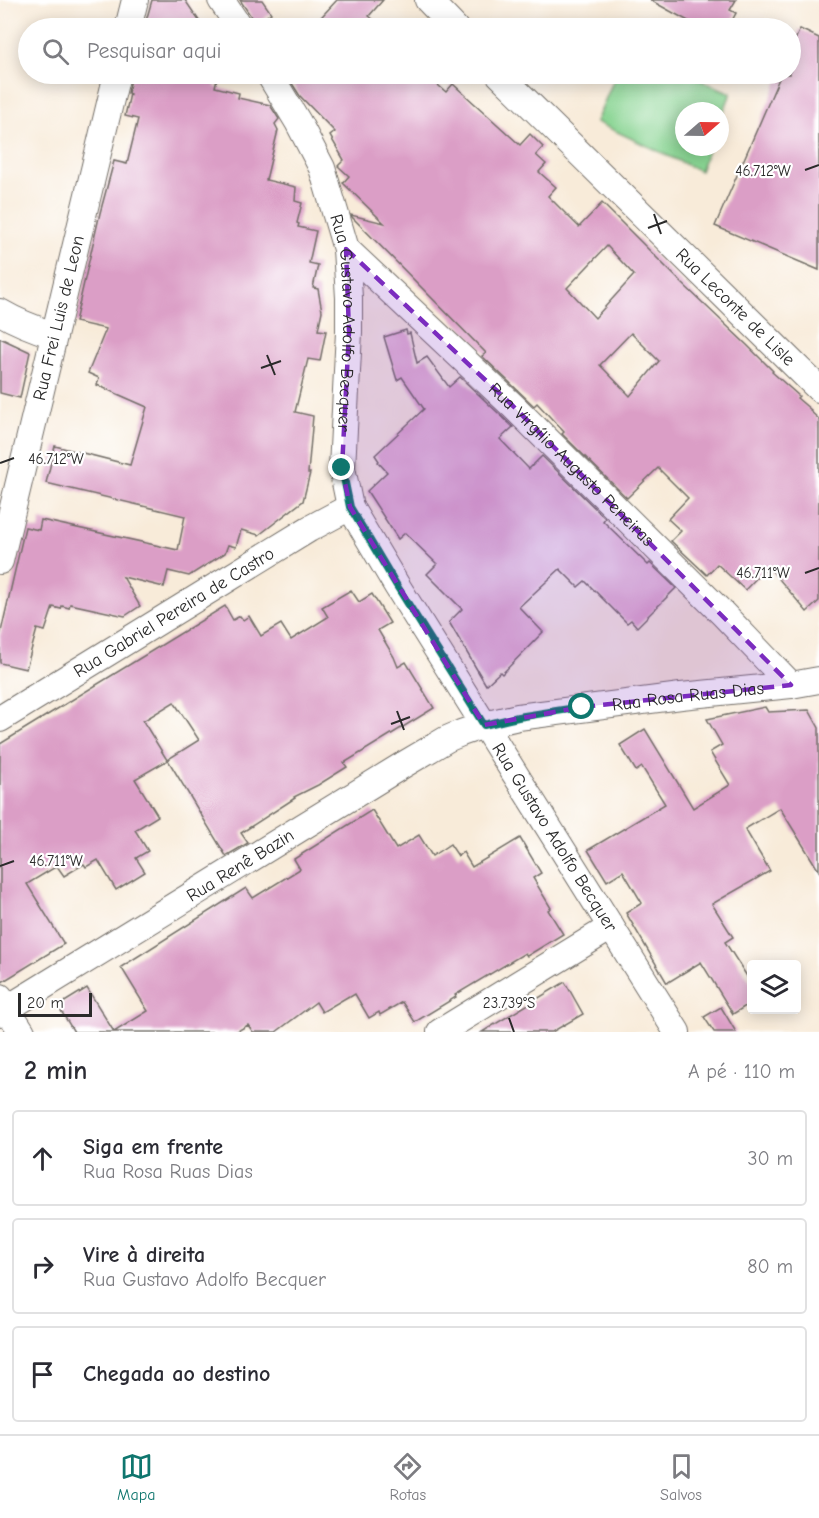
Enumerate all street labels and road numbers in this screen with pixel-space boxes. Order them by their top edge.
street label: Rua Gustavo Adolfo Becquer [326,212,360,433]
street label: Rua Frei Luis de Leon [28,233,88,403]
street label: Rua Leconte de Lisle [672,244,800,370]
street label: Rua Virgílio Augusto Peneiras [485,378,659,551]
street label: Rua Gabriel Pereira de Castro [70,543,278,682]
street label: Rua Rosa Ruas Dias [611,677,765,715]
street label: Rua Gustavo Adolfo Becquer [488,739,622,936]
street label: Rua Renê Bazin [183,824,298,906]

